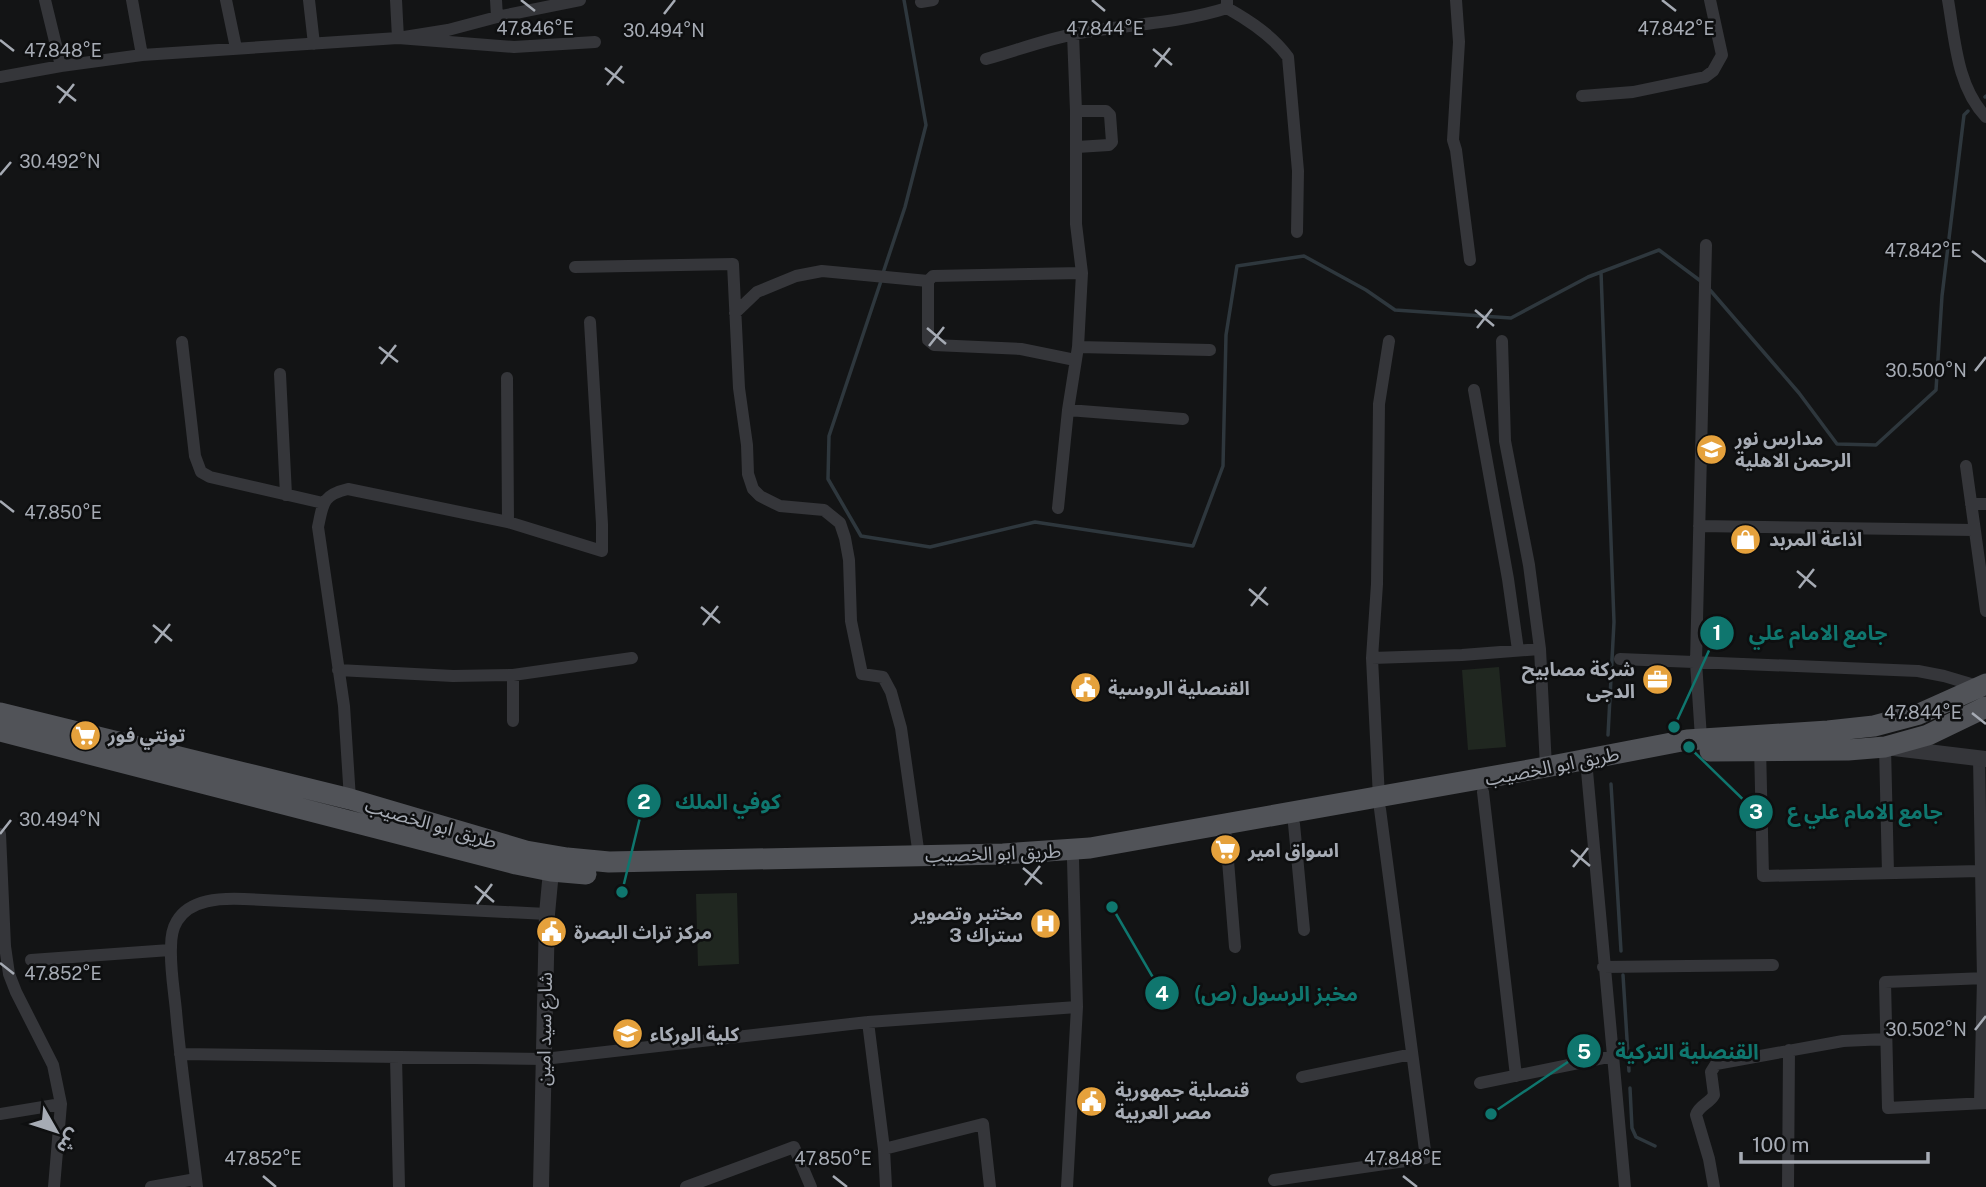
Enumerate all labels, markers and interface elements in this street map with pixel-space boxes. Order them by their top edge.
text: 47.846°E [496,18,574,39]
text: 47.844°E [1066,18,1144,39]
text: 47.842°E [1637,18,1715,39]
text: 30.494°N [623,20,705,41]
text: 47.848°E [24,40,102,61]
text: 30.492°N [19,151,101,172]
text: 47.842°E [1884,240,1962,261]
text: 30.500°N [1885,360,1967,381]
place label: مدارس نور الرحمن الاهلية [1734,427,1851,472]
school or university icon: مدارس نور الرحمن الاهلية [1695,432,1729,466]
text: 47.850°E [24,502,102,523]
shop icon: اذاعة المربد [1729,522,1763,556]
place label: اذاعة المربد [1769,528,1862,551]
callout: جامع الامام علي [1699,612,1901,654]
text: 1 [1713,620,1722,645]
text: جامع الامام علي [1749,620,1887,650]
place label: شركة مصابيح الدجى [1522,658,1635,702]
office icon: شركة مصابيح الدجى [1641,663,1675,697]
public building icon: القنصلية الروسية [1068,671,1102,705]
place label: القنصلية الروسية [1108,677,1250,700]
text: 47.844°E [1884,702,1962,723]
supermarket icon: تونتي فور [68,718,102,752]
place label: تونتي فور [107,724,186,750]
street label: طريق ابو الخصيب [1483,742,1621,791]
callout: كوفي الملك [627,780,795,822]
text: 2 [637,789,651,814]
text: كوفي الملك [675,789,781,819]
callout: جامع الامام علي ع [1739,791,1957,833]
street label: طريق ابو الخصيب [362,794,500,853]
text: 3 [1749,799,1763,824]
text: جامع الامام علي ع [1787,799,1943,829]
text: 30.494°N [19,809,101,830]
supermarket icon: اسواق امير [1208,833,1242,867]
place label: اسواق امير [1247,839,1339,862]
street label: طريق ابو الخصيب [925,840,1062,867]
place label: مختبر وتصوير ستراك 3 [910,902,1023,947]
hospital icon: مختبر وتصوير ستراك 3 [1029,907,1063,941]
public building icon: مركز تراث البصرة [534,915,568,949]
place label: مركز تراث البصرة [574,921,712,944]
text: 47.852°E [24,963,102,984]
street label: شارع سيد امين [532,972,559,1086]
callout: مخبز الرسول (ص) [1145,972,1372,1014]
text: 4 [1155,981,1169,1006]
text: مخبز الرسول (ص) [1194,981,1358,1006]
school or university icon: كلية الوركاء [610,1017,644,1051]
text: 30.502°N [1885,1019,1967,1040]
place label: كلية الوركاء [650,1023,740,1046]
callout: القنصلية التركية [1567,1030,1773,1072]
text: 5 [1577,1039,1591,1064]
text: القنصلية التركية [1615,1039,1759,1064]
place label: قنصلية جمهورية مصر العربية [1115,1079,1249,1124]
public building icon: قنصلية جمهورية مصر العربية [1075,1084,1109,1118]
north arrow [21,1096,91,1166]
scale bar [1741,1120,1928,1164]
text: ش [52,1125,86,1159]
text: 100 m [1752,1132,1809,1157]
text: 47.852°E [224,1148,302,1169]
text: 47.850°E [794,1148,872,1169]
text: 47.848°E [1364,1148,1442,1169]

